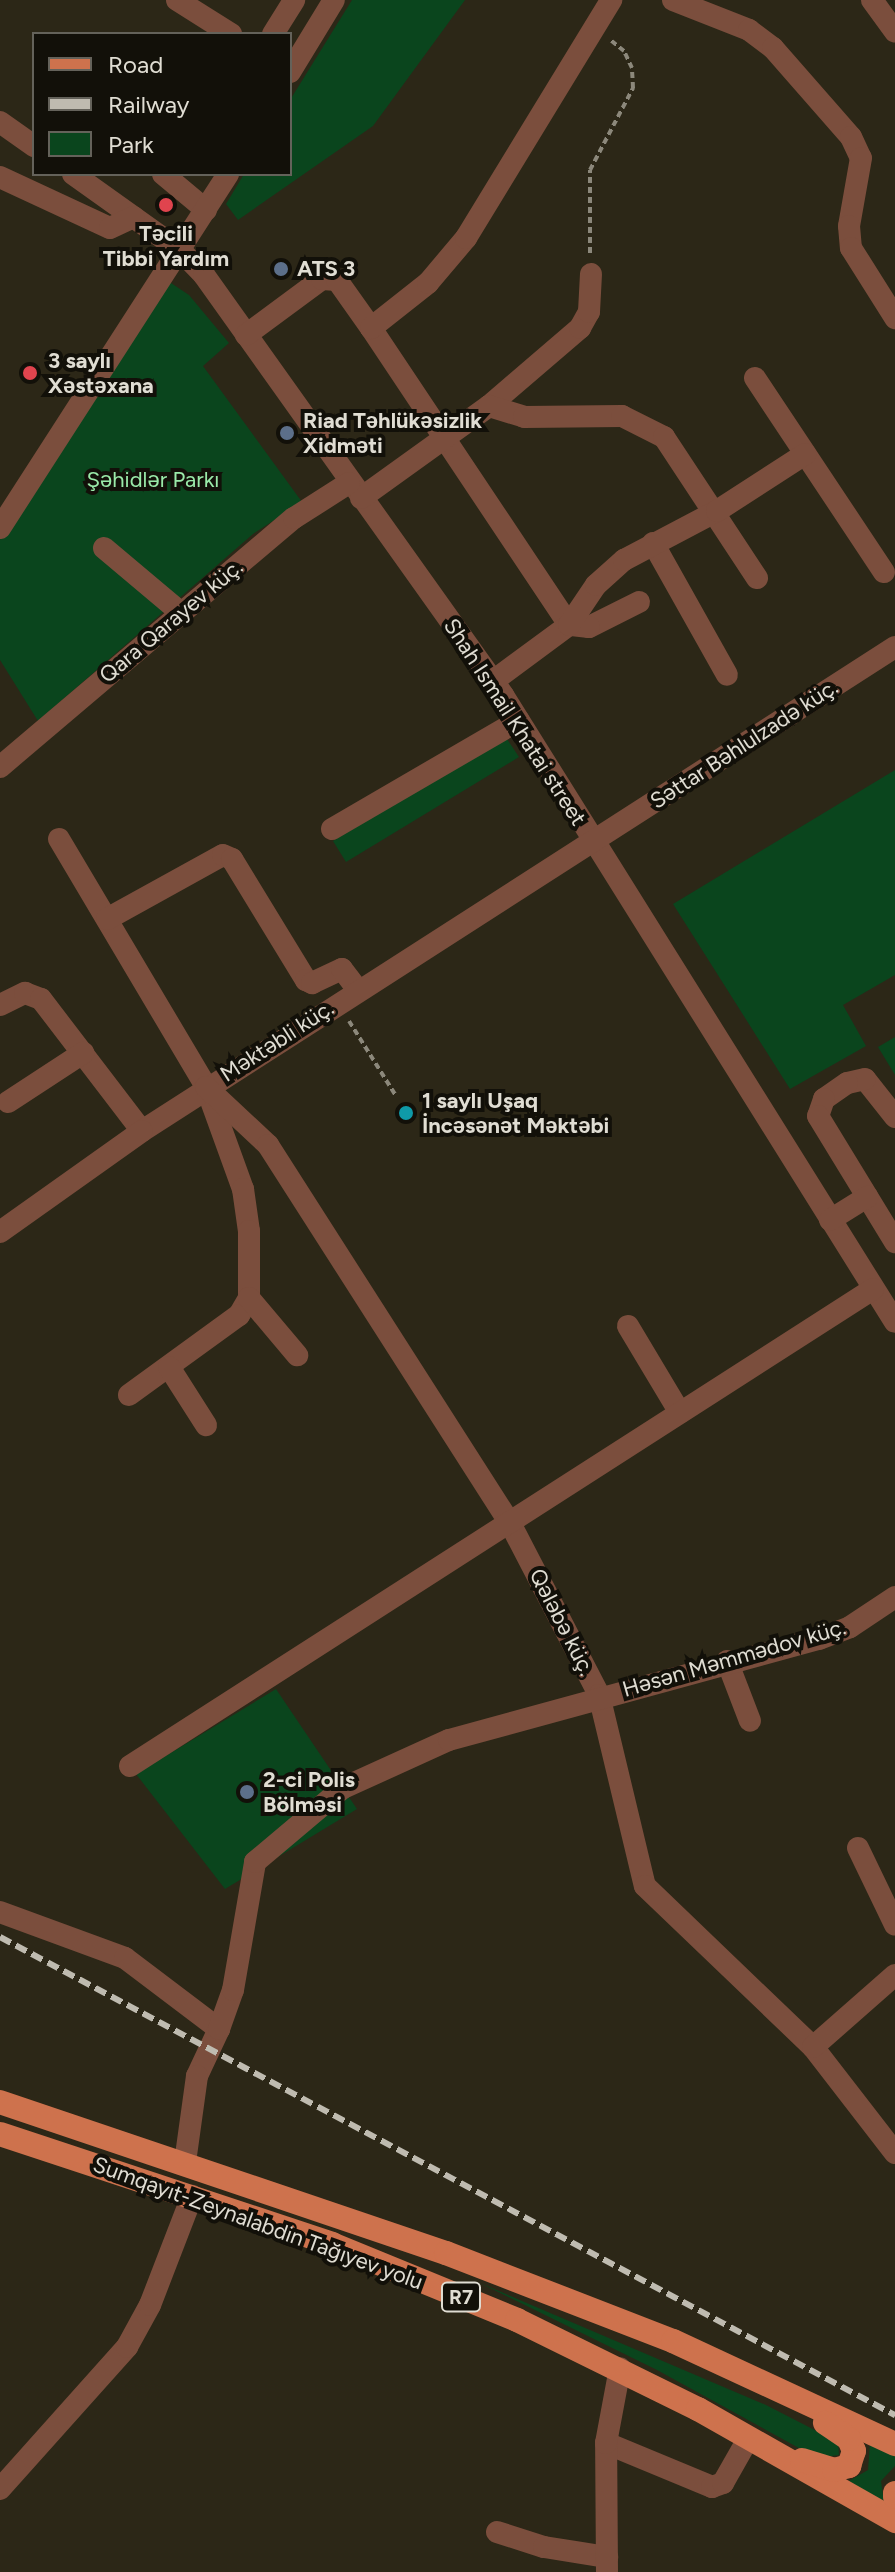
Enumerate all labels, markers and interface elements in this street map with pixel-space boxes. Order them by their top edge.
legend [32,32,292,176]
text: Road [108,50,163,79]
text: Railway [108,90,189,119]
text: Park [108,130,154,159]
marker: Təcili Tibbi Yardım [155,194,177,216]
place label: Təcili Tibbi Yardım [103,220,229,272]
place label: ATS 3 [297,256,355,282]
marker: ATS 3 [272,260,290,278]
place label: 3 saylı Xəstəxana [48,347,154,398]
marker: 3 saylı Xəstəxana [19,362,41,384]
place label: Riad Təhlükəsizlik Xidməti [303,407,482,458]
marker: Riad Təhlükəsizlik Xidməti [278,424,296,442]
park label: Şəhidlər Parkı [87,467,219,493]
street label: Qara Qarayev küç. [94,553,248,689]
street label: Shah Ismail Khatai street [438,614,592,830]
street label: Səttar Bəhlulzadə küç. [645,673,843,815]
street label: Məktəbli küç. [215,995,339,1087]
place label: 1 saylı Uşaq İncəsənət Məktəbi [422,1087,609,1138]
marker: 1 saylı Uşaq İncəsənət Məktəbi [397,1104,415,1122]
street label: Qələbə küç. [524,1564,600,1680]
street label: Həsən Məmmədov küç. [619,1613,849,1703]
place label: 2-ci Polis Bölməsi [263,1766,355,1818]
marker: 2-ci Polis Bölməsi [238,1783,256,1801]
street label: Sumqayıt-Zeynalabdin Tağıyev yolu [89,2151,427,2295]
road number: R7 [439,2281,483,2313]

